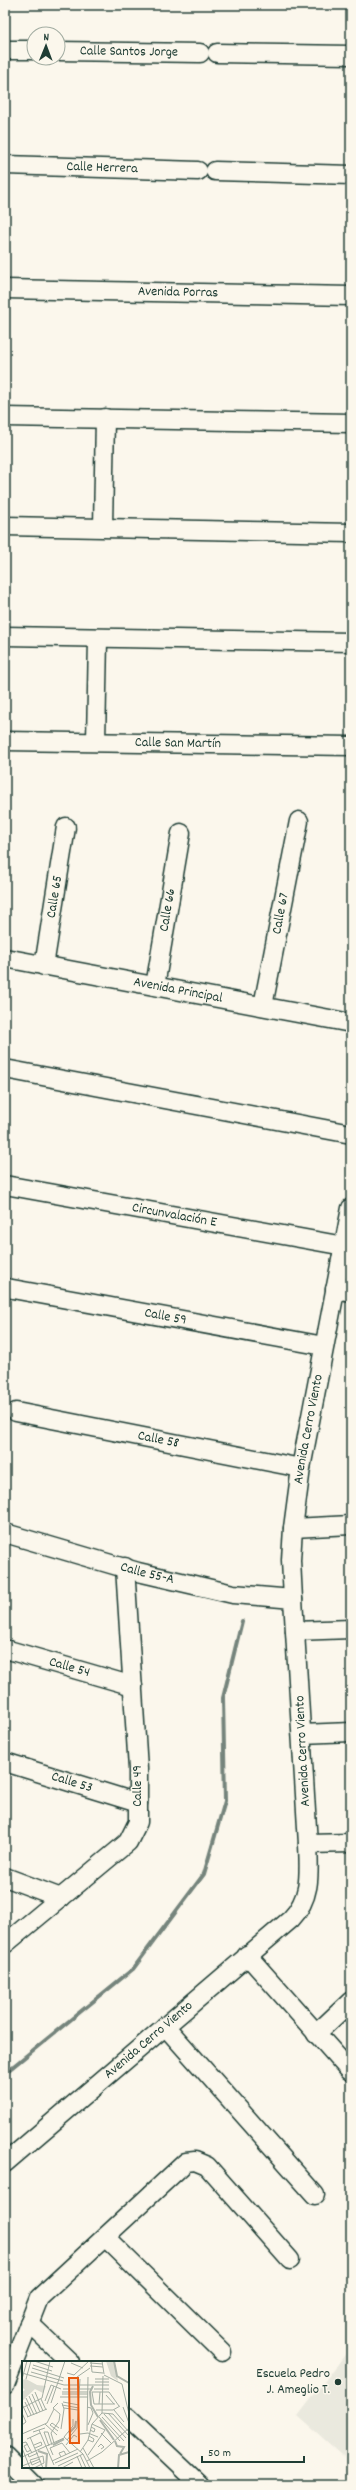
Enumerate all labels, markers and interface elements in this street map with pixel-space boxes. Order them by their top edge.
north arrow [26,26,66,66]
text: N [43,30,50,46]
street label: Calle Santos Jorge [80,41,178,63]
street label: Calle Herrera [66,157,138,179]
street label: Avenida Porras [137,282,219,303]
street label: Calle San Martín [135,733,221,754]
street label: Calle 65 [42,874,68,920]
street label: Calle 66 [154,887,181,933]
street label: Calle 67 [267,891,295,936]
street label: Avenida Principal [132,972,225,1009]
street label: Circunvalación E [130,1198,219,1233]
street label: Calle 59 [143,1303,188,1331]
street label: Avenida Cerro Viento [289,1373,329,1485]
street label: Calle 58 [136,1426,181,1454]
street label: Calle 55-A [118,1557,177,1590]
street label: Calle 54 [46,1652,92,1683]
street label: Avenida Cerro Viento [290,1695,316,1807]
street label: Calle 49 [128,1765,148,1807]
street label: Calle 53 [49,1767,95,1798]
street label: Avenida Cerro Viento [100,1997,198,2084]
inset map [22,2361,129,2468]
place label: Escuela Pedro J. Ameglio T. [256,2364,330,2400]
marker: Escuela Pedro J. Ameglio T. [333,2377,343,2387]
scale bar [202,2438,304,2464]
text: 50 m [208,2445,231,2462]

